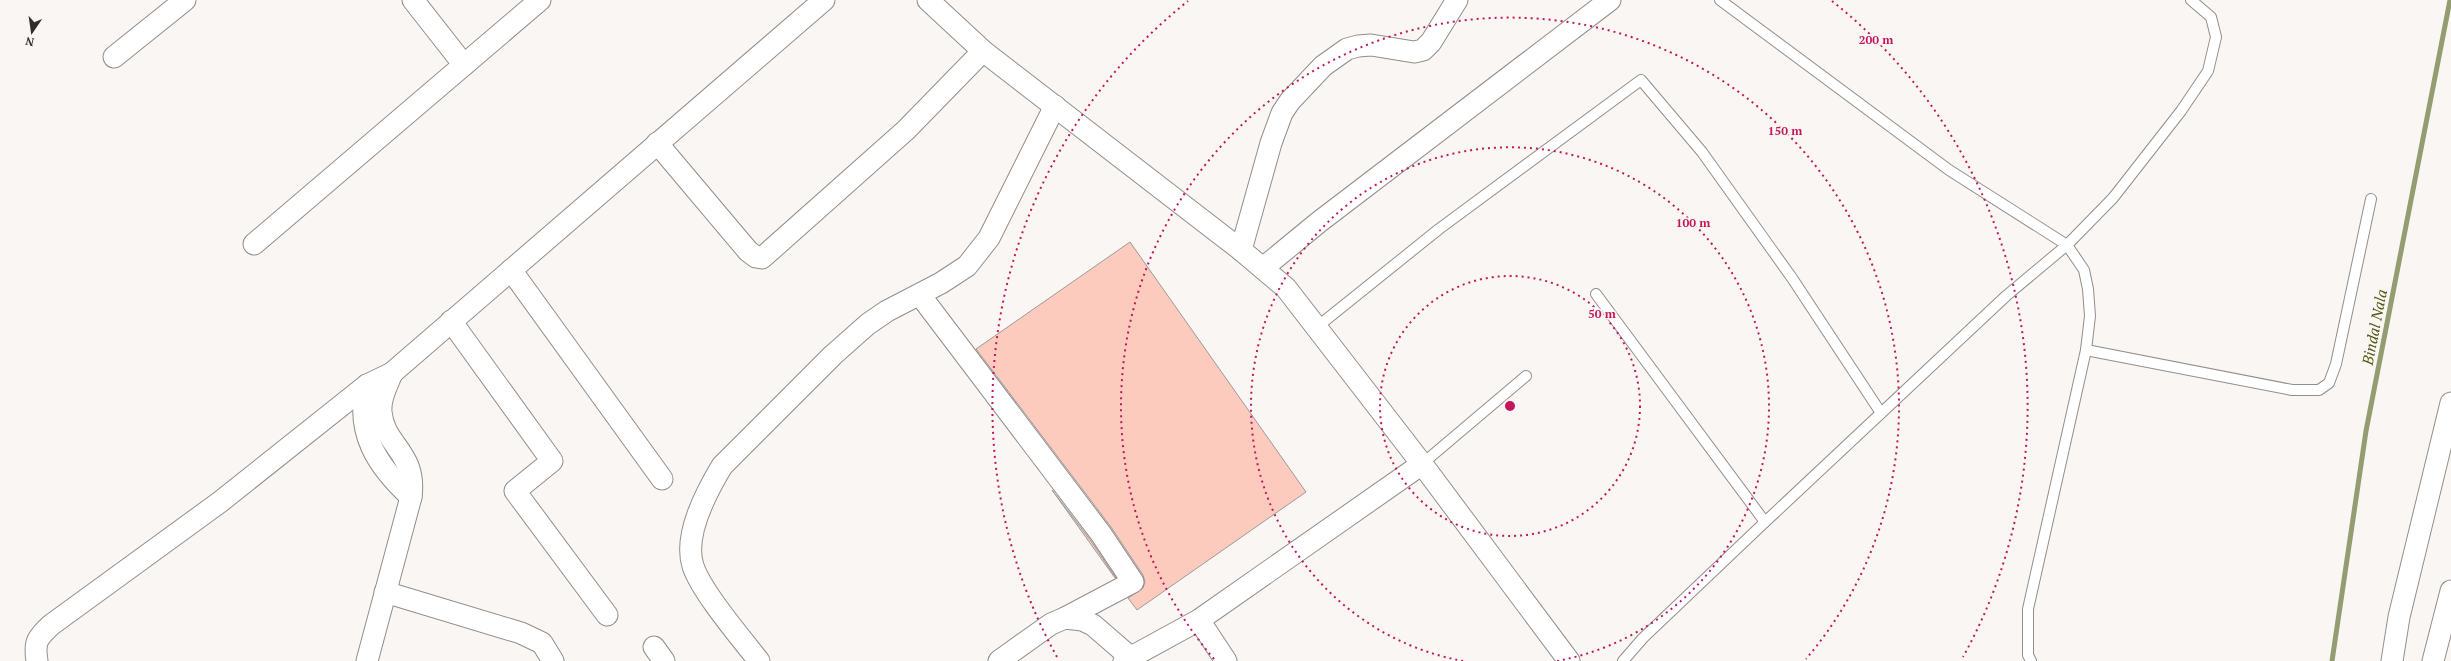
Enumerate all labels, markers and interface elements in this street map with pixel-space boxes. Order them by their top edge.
north arrow [12,12,52,52]
text: 200 m [1859,32,1893,47]
text: N [23,34,35,50]
text: 150 m [1768,123,1802,138]
text: 100 m [1676,215,1710,230]
water label: Bindal Nala [2357,288,2391,367]
text: 50 m [1588,306,1616,321]
centre of rings [1503,399,1517,413]

